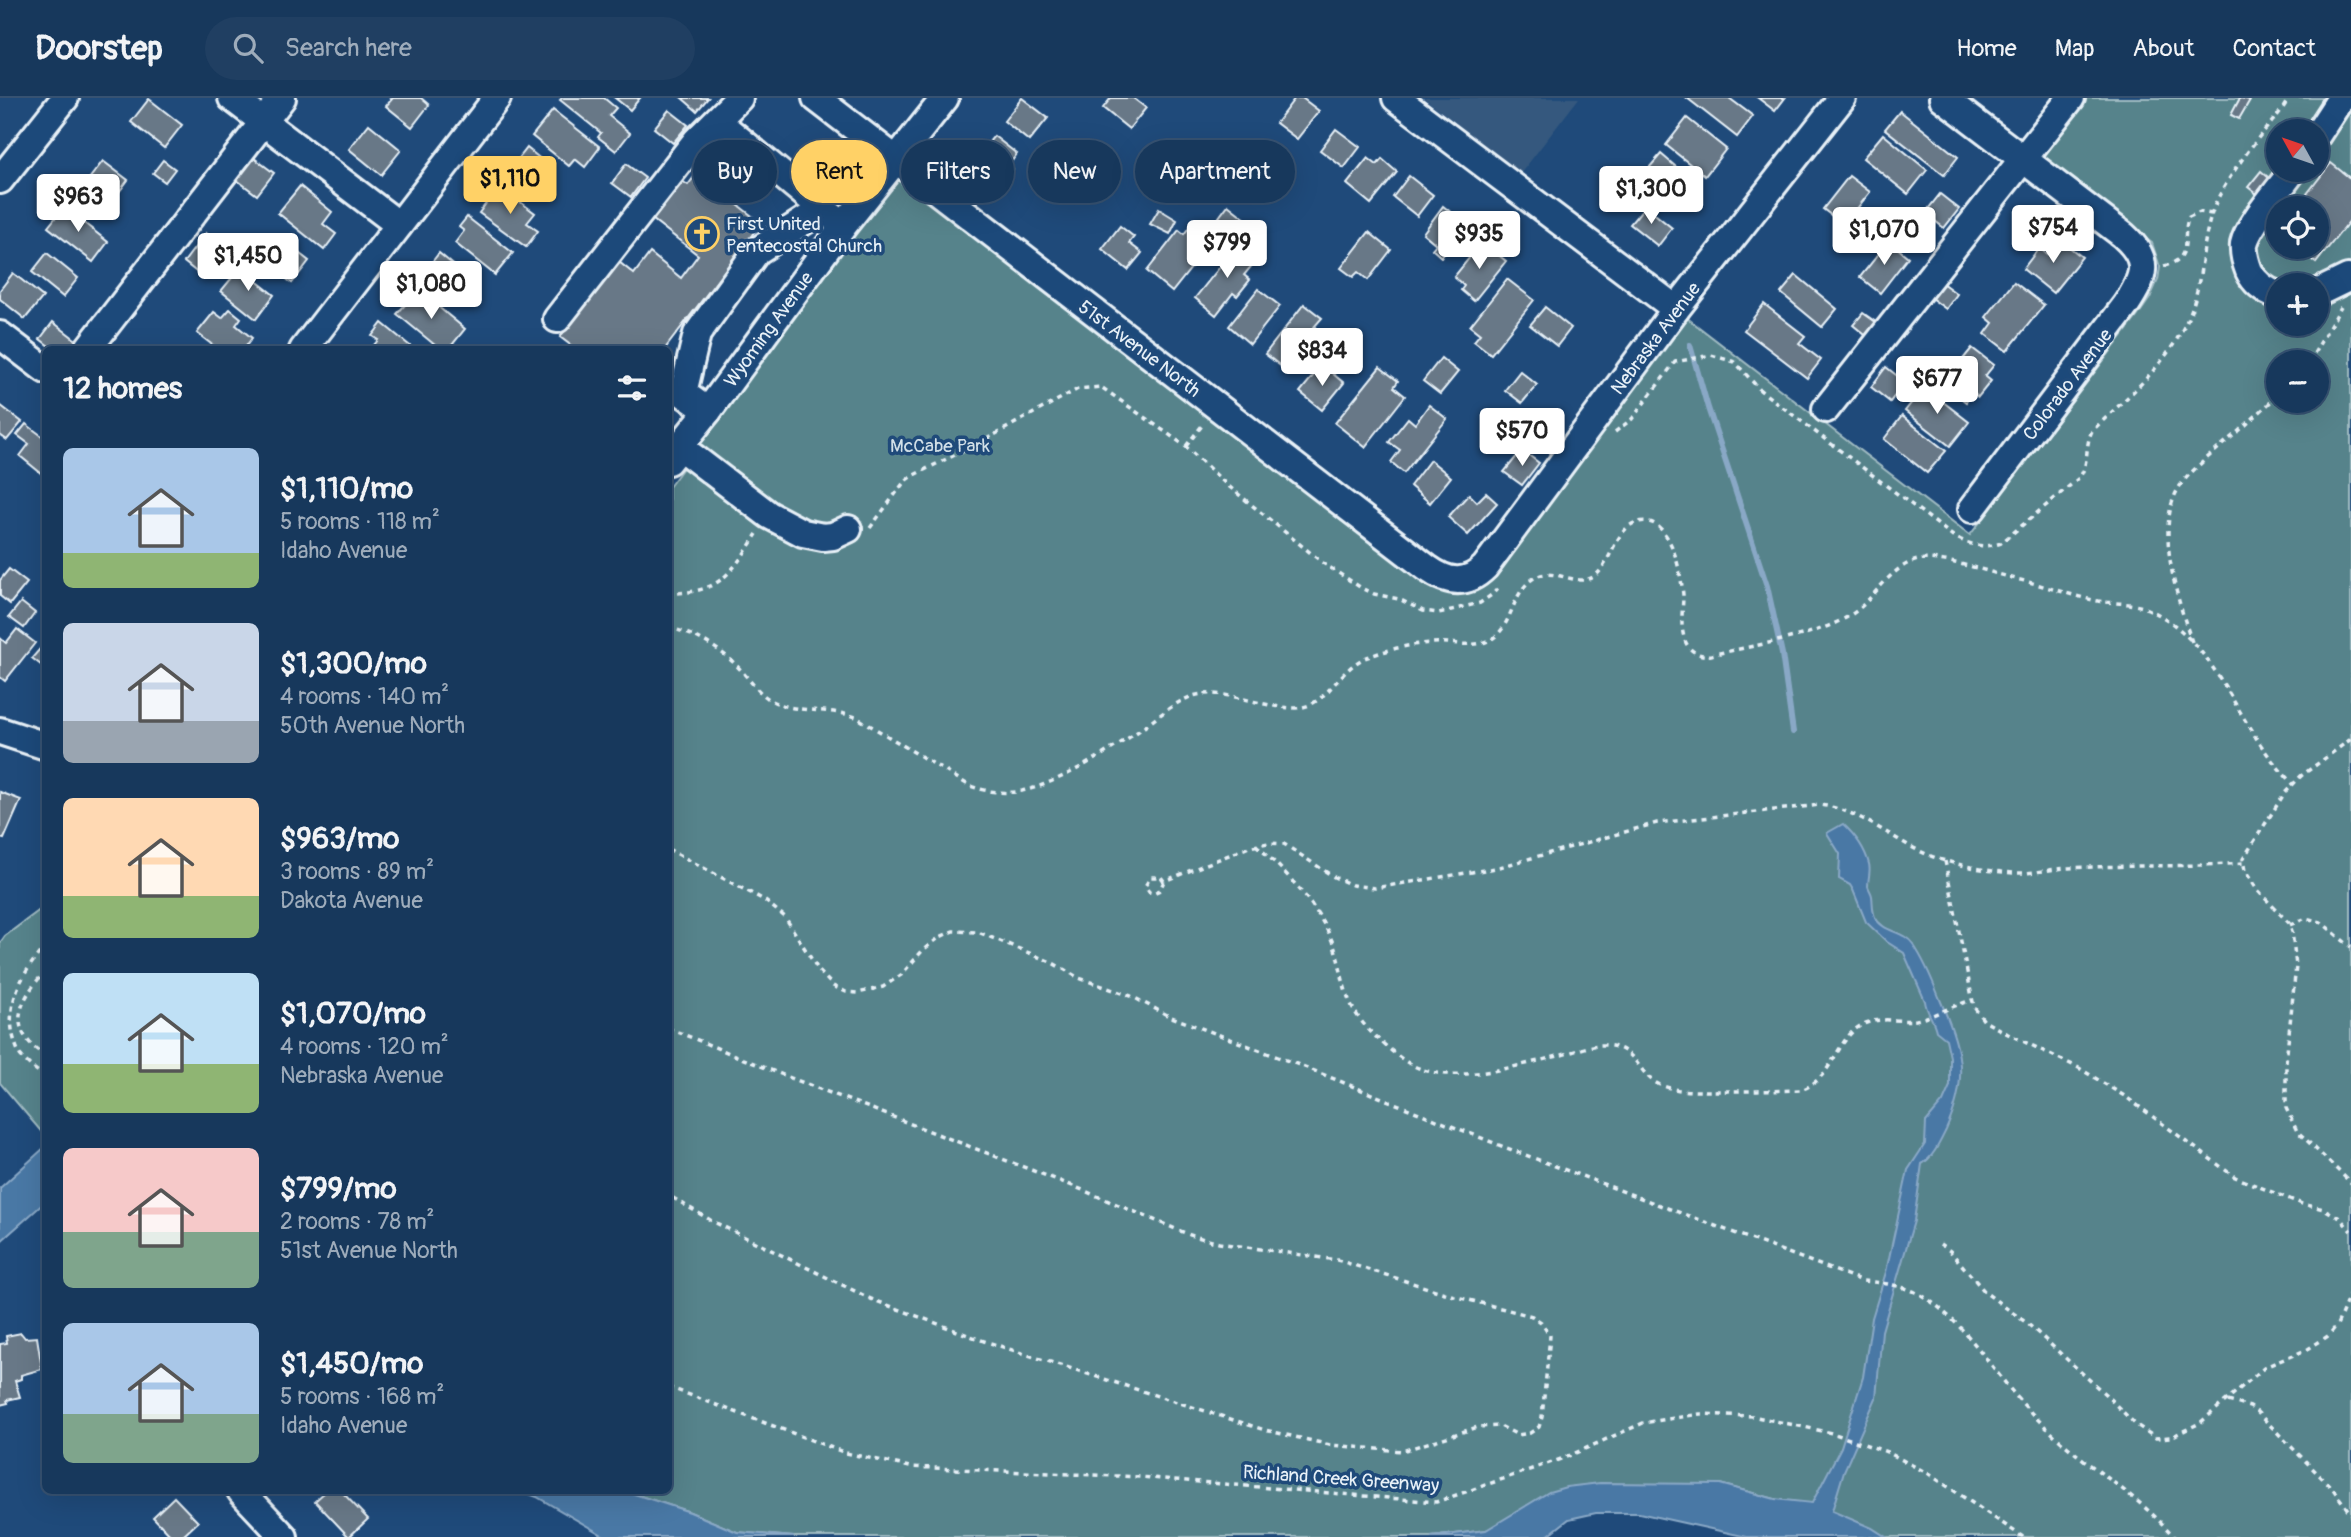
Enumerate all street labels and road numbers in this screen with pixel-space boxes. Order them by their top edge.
street label: Wyoming Avenue [719,267,819,392]
street label: Nebraska Avenue [1606,277,1706,400]
street label: 51st Avenue North [1074,295,1205,403]
street label: Colorado Avenue [2018,323,2118,445]
street label: Richland Creek Greenway [1242,1460,1440,1498]

